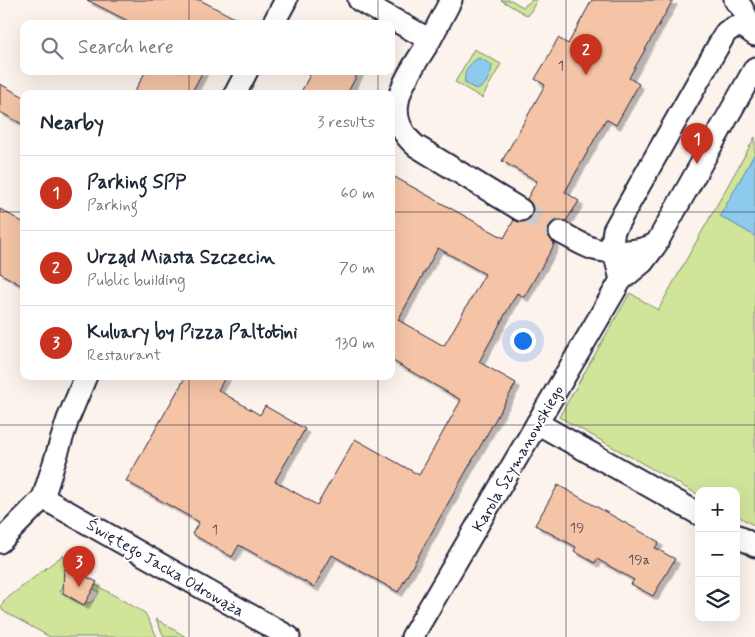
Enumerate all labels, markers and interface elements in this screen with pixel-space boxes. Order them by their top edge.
search box [20,20,395,75]
icon: search [38,34,66,62]
pin: 2 [570,34,602,75]
text: Search here [78,35,174,60]
house number: 1 [558,57,564,75]
text: Nearby [40,109,104,137]
text: 3 results [317,112,375,133]
pin: 1 [681,123,713,164]
text: Parking SPP [87,170,186,195]
text: 1 [52,183,60,204]
text: 60 m [341,183,375,204]
text: Parking [87,195,138,216]
text: Urząd Miasta Szczecin [87,245,275,270]
text: 2 [52,258,60,279]
text: 70 m [339,258,375,279]
text: Public building [87,270,186,291]
text: Kuluary by Pizza Paltotini [87,320,297,345]
your location [510,328,536,354]
text: 3 [52,333,60,354]
text: 130 m [334,333,375,354]
text: Restaurant [87,345,161,366]
street label: Karola Szymanowskiego [468,382,569,536]
map controls [695,487,740,622]
button: + [695,487,740,532]
street label: Świętego Jacka Odrowąża [82,515,248,623]
house number: 19 [570,519,584,537]
house number: 1 [212,521,218,539]
button: − [695,532,740,577]
pin: 3 [63,546,95,587]
house number: 19a [628,551,650,569]
button: layers [695,577,740,622]

